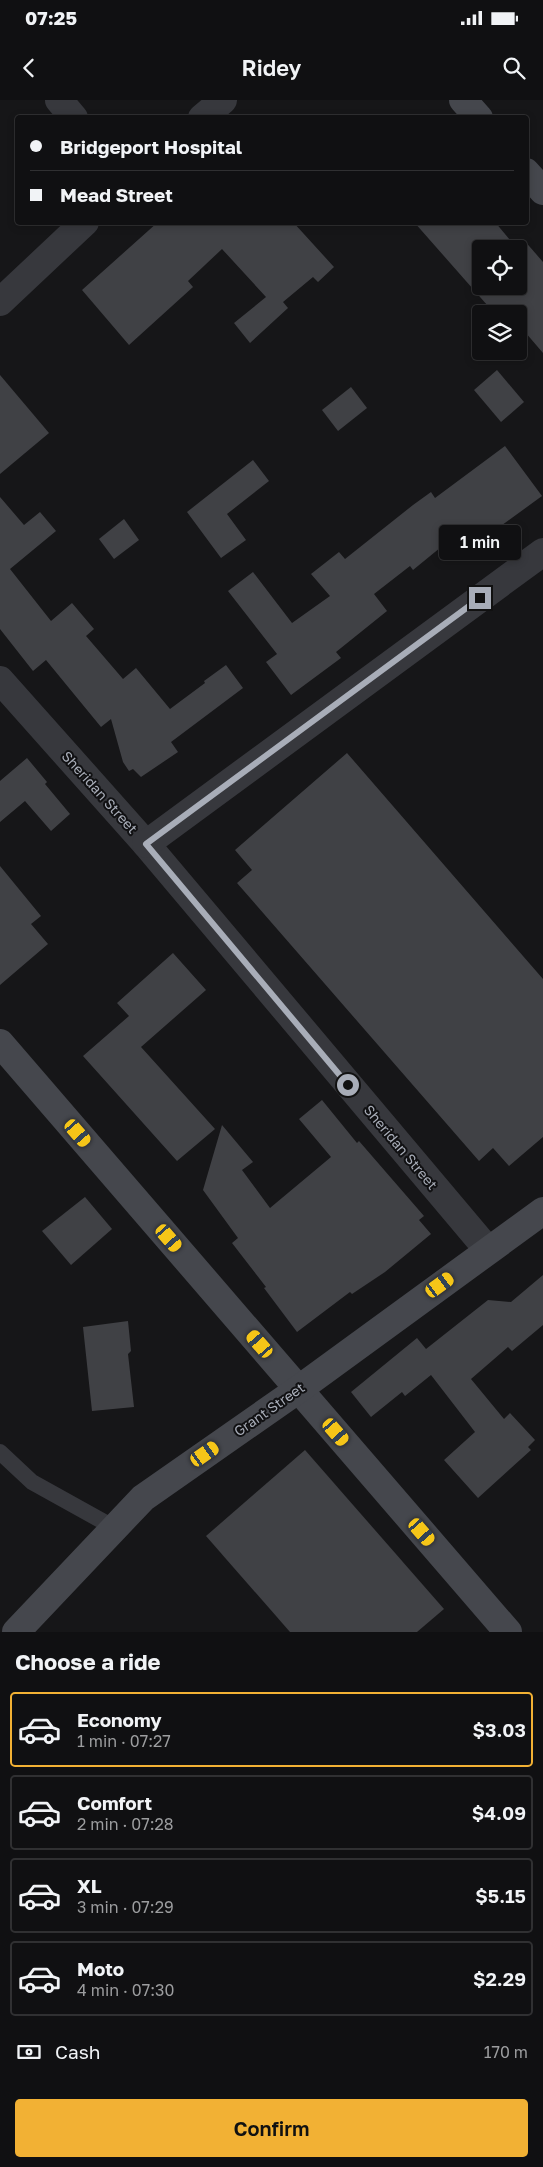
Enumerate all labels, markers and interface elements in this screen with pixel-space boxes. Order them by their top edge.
text: 07:25 [25,6,77,29]
icon: back [15,54,43,82]
text: Ridey [242,54,301,81]
icon: search [500,54,528,82]
text: Bridgeport Hospital [60,135,242,158]
text: Mead Street [60,183,173,206]
map controls [472,240,527,360]
button: locate [472,240,527,295]
button: layers [472,305,527,360]
callout: 1 min [439,526,521,560]
text: 1 min [460,532,500,552]
route end [469,587,491,609]
street label: Sheridan Street [59,747,141,837]
route start [337,1074,359,1096]
street label: Sheridan Street [361,1101,441,1193]
car [62,1117,93,1149]
car [153,1222,184,1254]
car [423,1270,456,1300]
car [244,1328,275,1360]
street label: Grant Street [230,1378,308,1440]
car [320,1416,351,1448]
car [188,1439,221,1469]
car [406,1516,437,1548]
text: Choose a ride [15,1648,161,1675]
icon: car [17,1707,62,1752]
text: Economy [77,1708,162,1731]
text: $3.03 [472,1718,526,1741]
text: 1 min · 07:27 [77,1731,171,1751]
icon: car [17,1790,62,1835]
text: Comfort [77,1791,152,1814]
text: $4.09 [472,1801,526,1824]
text: 2 min · 07:28 [77,1814,174,1834]
icon: car [17,1873,62,1918]
text: XL [77,1874,102,1897]
text: $5.15 [475,1884,526,1907]
text: 3 min · 07:29 [77,1897,174,1917]
icon: car [17,1956,62,2001]
text: Moto [77,1957,124,1980]
text: $2.29 [473,1967,526,1990]
text: 4 min · 07:30 [77,1980,174,2000]
icon: cash [15,2038,43,2066]
text: Cash [55,2040,100,2063]
text: 170 m [484,2042,528,2062]
button: Confirm [15,2099,528,2157]

